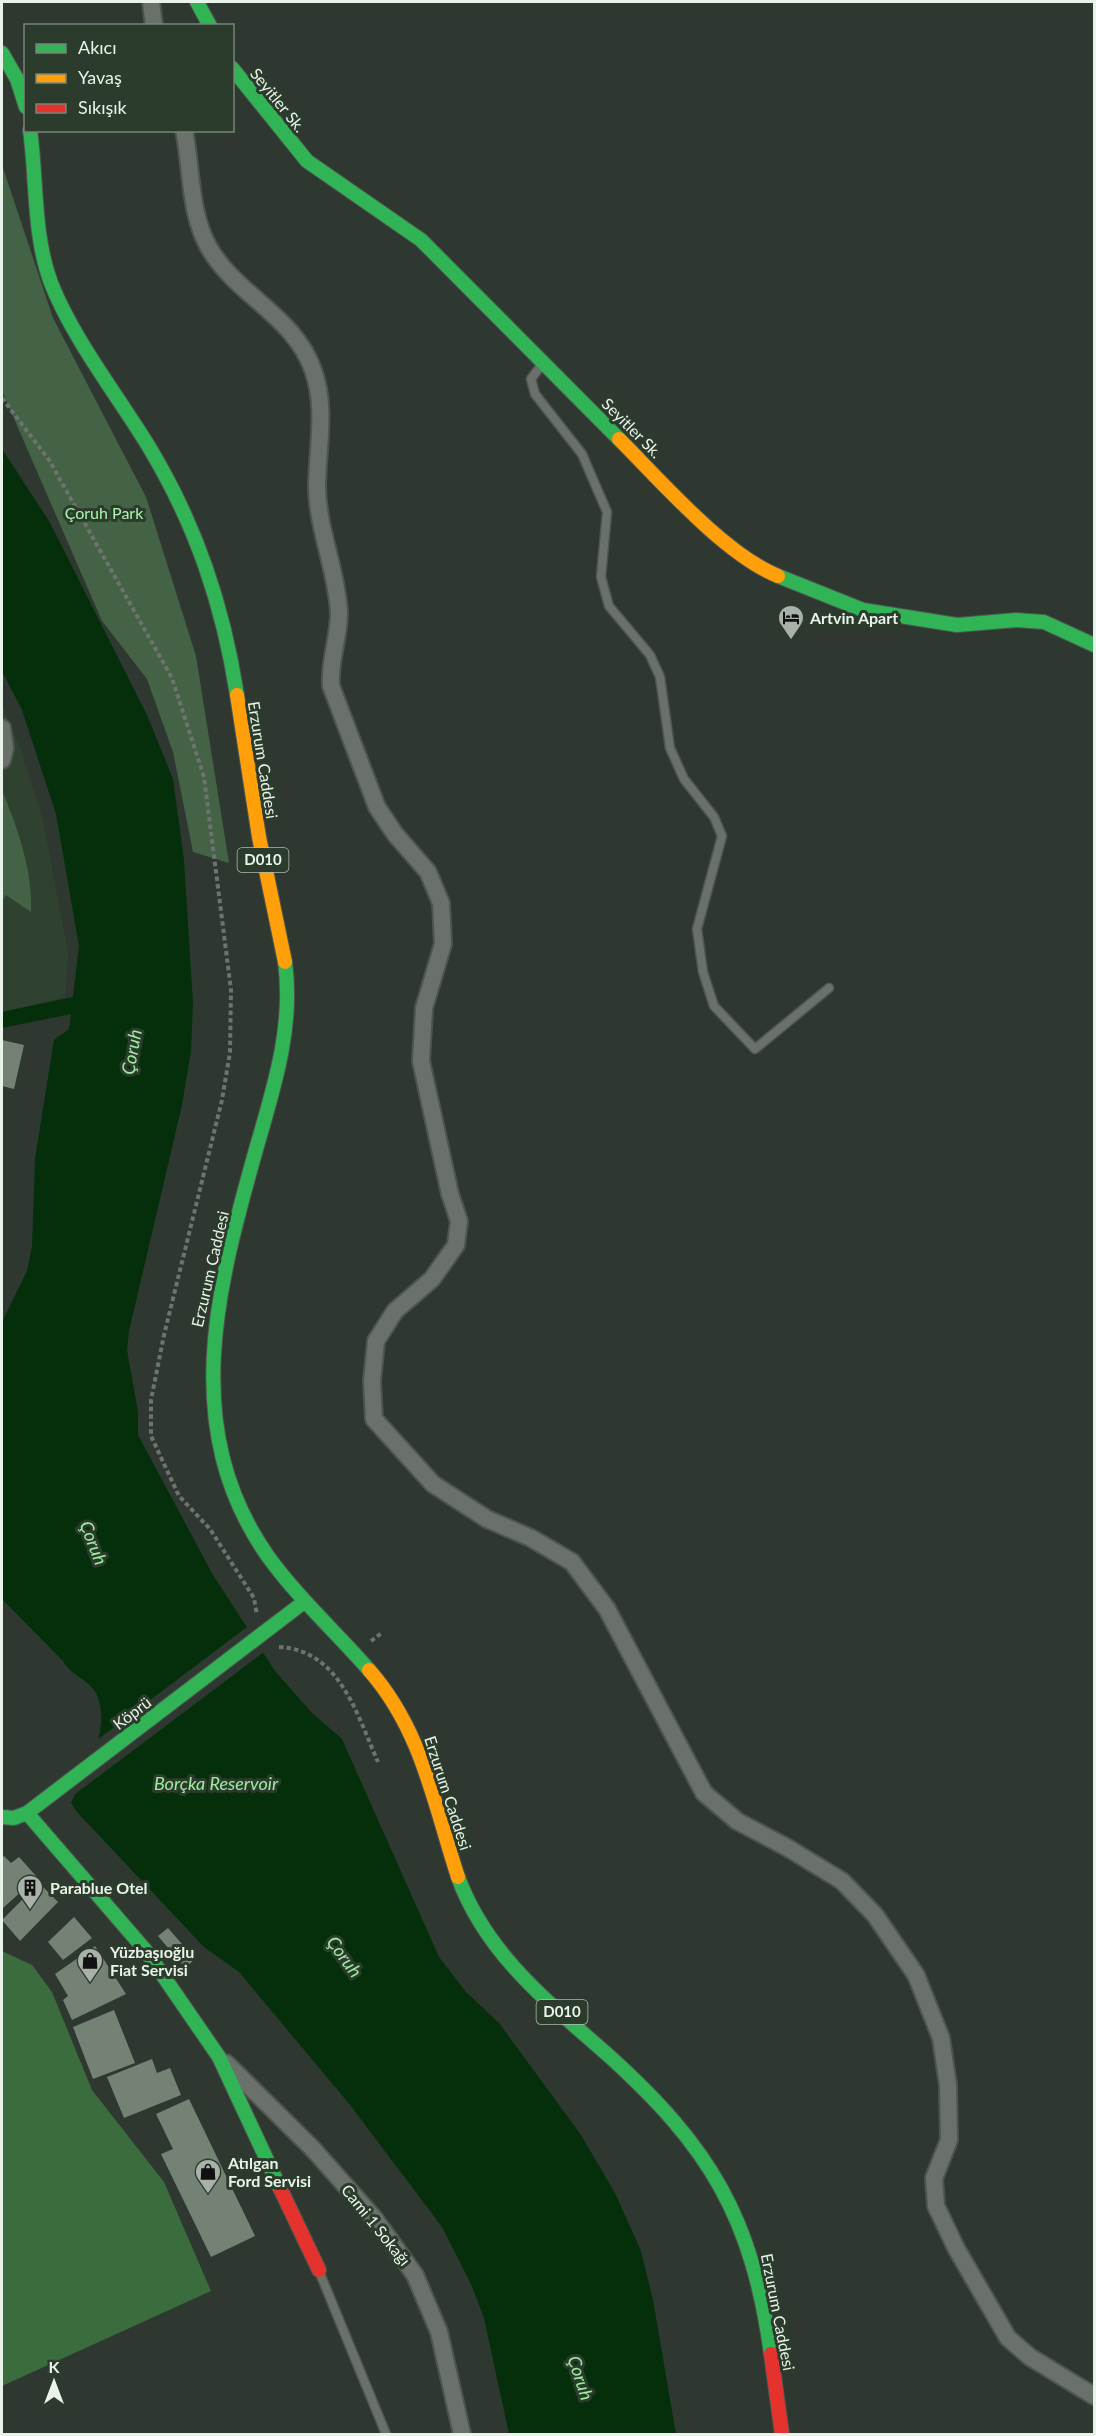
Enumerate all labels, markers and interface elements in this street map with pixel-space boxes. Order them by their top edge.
legend [24,24,234,132]
text: Akıcı [78,36,117,58]
street label: Seyitler Sk. [247,64,310,136]
text: Yavaş [78,66,122,88]
text: Sıkışık [78,96,128,118]
street label: Seyitler Sk. [598,394,666,462]
park label: Çoruh Park [65,503,144,522]
hotel icon: Artvin Apart [776,603,806,641]
place label: Artvin Apart [809,608,898,627]
street label: Erzurum Caddesi [245,700,282,820]
road number: D010 [238,848,288,872]
water label: Çoruh [116,1027,146,1076]
street label: Erzurum Caddesi [187,1209,232,1329]
water label: Çoruh [76,1517,112,1568]
street label: Köprü [109,1692,154,1733]
street label: Erzurum Caddesi [421,1733,476,1852]
water label: Borçka Reservoir [154,1772,279,1794]
building icon: Parablue Otel [15,1873,45,1911]
place label: Parablue Otel [50,1878,148,1897]
water label: Çoruh [323,1932,367,1981]
place label: Yüzbaşıoğlu Fiat Servisi [109,1942,194,1979]
shop icon: Yüzbaşıoğlu Fiat Servisi [75,1946,105,1984]
road number: D010 [536,2000,588,2024]
place label: Atılgan Ford Servisi [227,2153,311,2190]
shop icon: Atılgan Ford Servisi [193,2157,223,2195]
street label: Cami 1 Sokağı [338,2180,415,2269]
street label: Erzurum Caddesi [758,2252,799,2372]
north arrow [24,2352,84,2412]
water label: Çoruh [563,2353,598,2403]
text: K [49,2357,61,2376]

